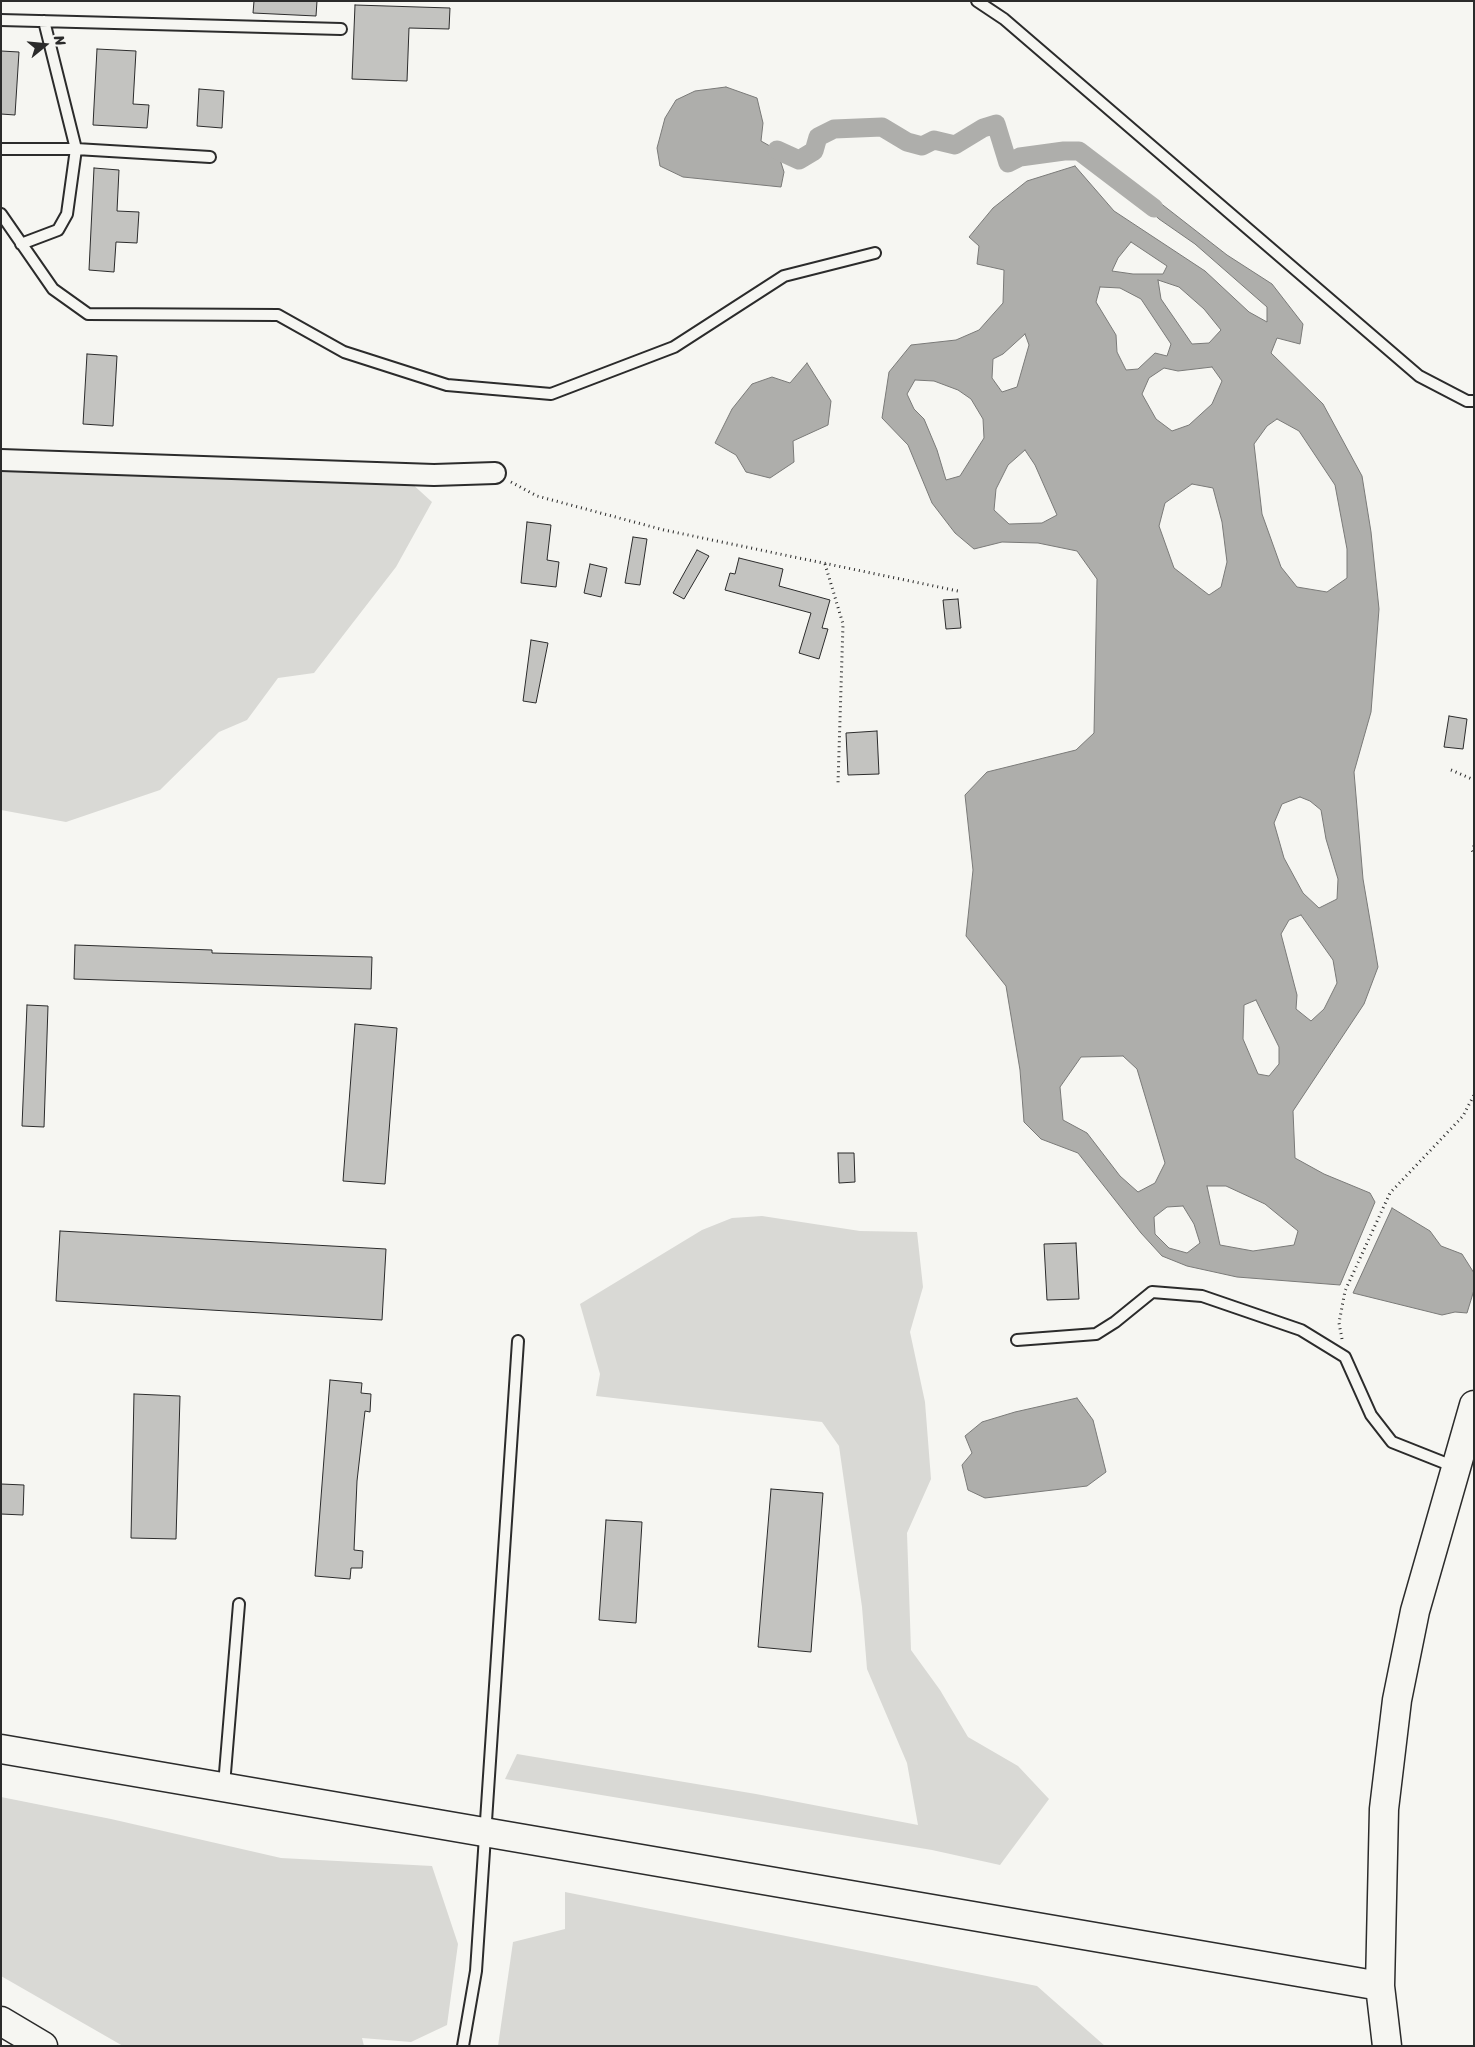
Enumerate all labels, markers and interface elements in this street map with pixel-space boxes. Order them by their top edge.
north arrow [20,20,70,70]
text: N [46,32,73,49]

